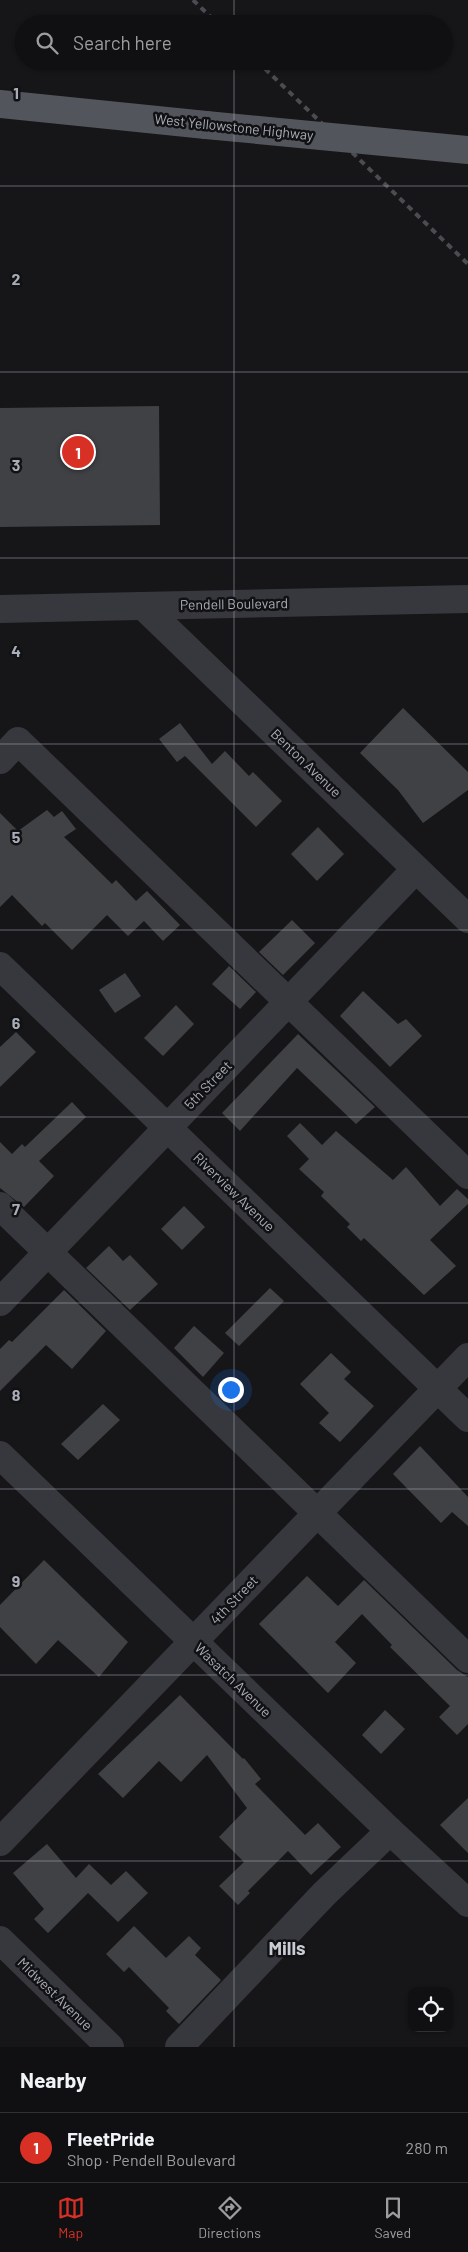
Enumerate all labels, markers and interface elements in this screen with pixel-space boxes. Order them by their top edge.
search box [15,15,453,70]
icon: search [33,29,61,57]
text: Search here [73,31,172,54]
text: 1 [13,83,19,102]
street label: West Yellowstone Highway [154,110,315,143]
text: 2 [12,269,21,288]
pin: 1 [62,433,94,471]
text: 3 [12,455,20,474]
street label: Pendell Boulevard [180,594,288,613]
text: 4 [11,641,21,660]
street label: Benton Avenue [268,725,345,800]
text: 5 [12,827,21,846]
text: 6 [12,1013,21,1032]
street label: 5th Street [180,1057,235,1112]
street label: Riverview Avenue [190,1149,279,1235]
text: 7 [12,1199,20,1218]
your location [218,1377,244,1403]
text: 8 [12,1385,21,1404]
text: 9 [12,1571,20,1590]
street label: 4th Street [206,1572,261,1628]
street label: Wasatch Avenue [192,1639,275,1720]
district label: Mills [268,1936,306,1959]
street label: Midwest Avenue [14,1954,96,2034]
map controls [408,1987,453,2032]
button: locate [408,1987,453,2032]
text: Nearby [20,2067,86,2092]
text: FleetPride [67,2127,155,2150]
text: 1 [33,2138,39,2157]
text: 280 m [406,2138,448,2157]
text: Shop · Pendell Boulevard [67,2150,236,2169]
tab: Map [57,2194,85,2241]
tab: Directions [198,2194,261,2241]
tab: Saved [374,2194,411,2241]

